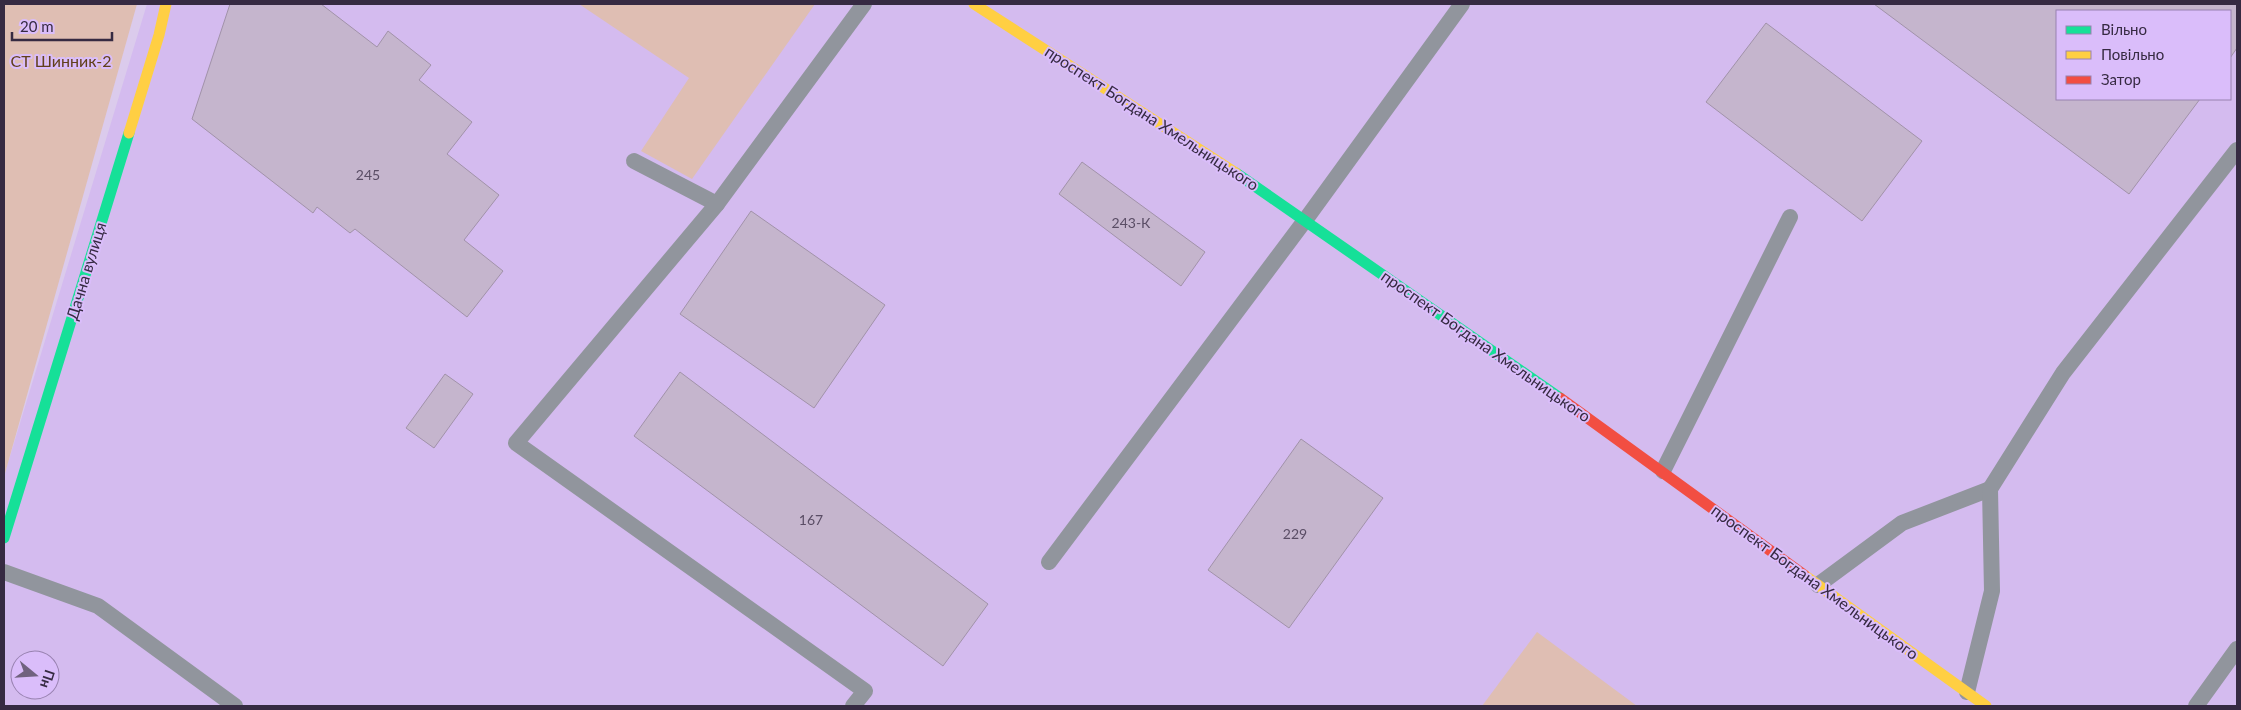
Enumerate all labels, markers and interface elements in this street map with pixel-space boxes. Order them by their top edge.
scale bar [12,10,112,42]
legend [2056,10,2231,100]
text: 20 m [20,17,54,35]
text: Вільно [2101,20,2147,38]
street label: проспект Богдана Хмельницького [1042,41,1263,194]
text: Повільно [2101,45,2164,63]
park label: СТ Шинник-2 [11,51,112,70]
text: Затор [2101,70,2141,88]
house number: 245 [356,166,380,183]
house number: 243-К [1112,214,1151,231]
street label: Дачна вулиця [62,220,109,322]
street label: проспект Богдана Хмельницького [1378,266,1595,425]
street label: проспект Богдана Хмельницького [1708,500,1922,663]
house number: 167 [799,511,823,528]
house number: 229 [1283,525,1307,542]
north arrow [10,650,60,700]
text: Пн [37,668,59,691]

